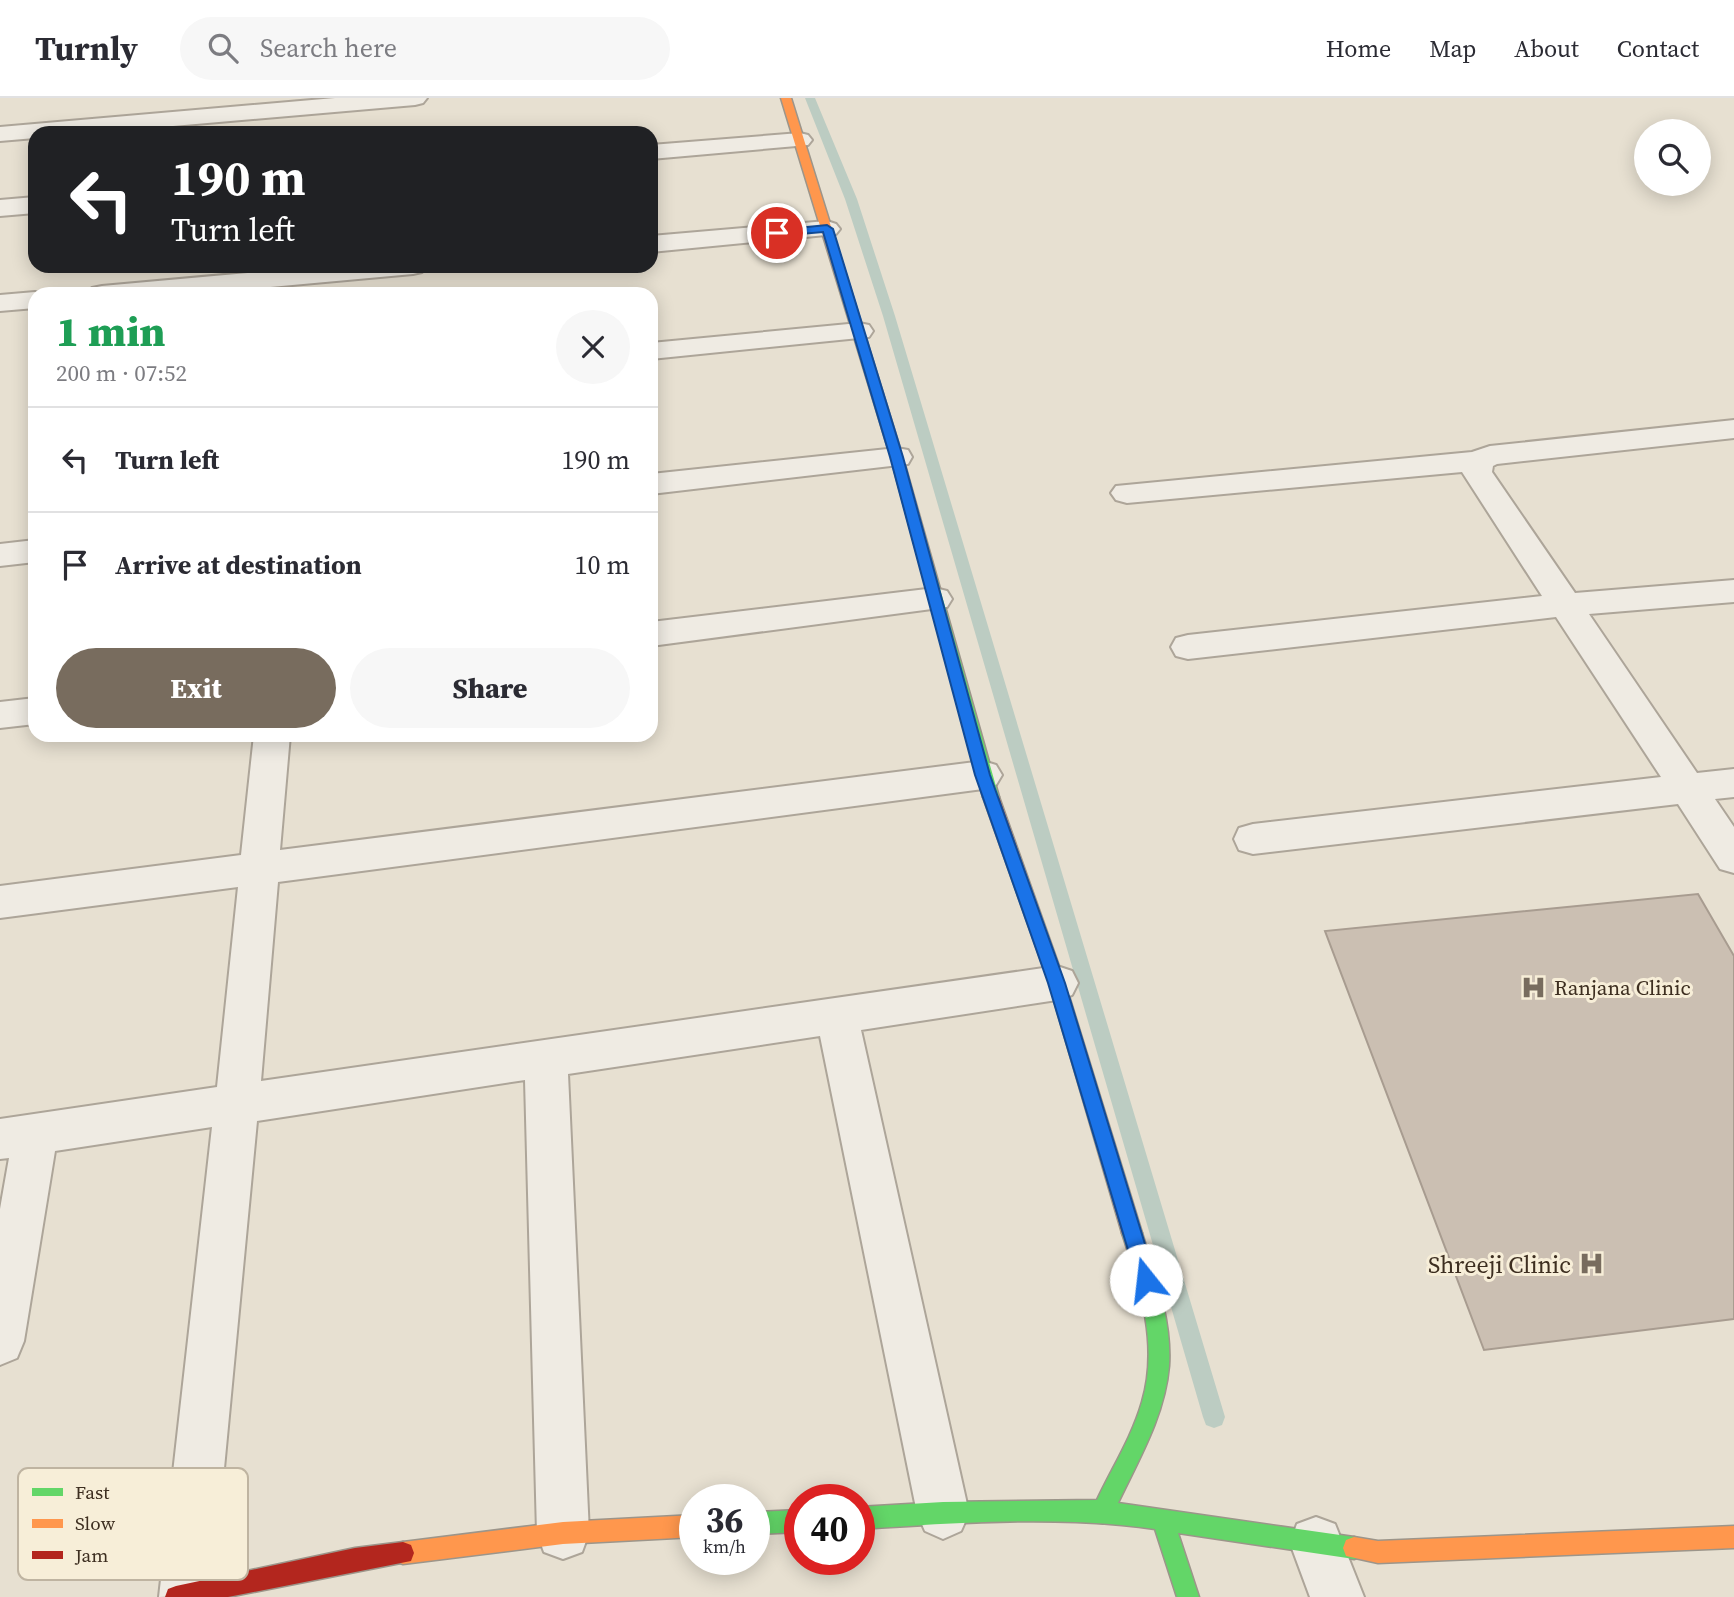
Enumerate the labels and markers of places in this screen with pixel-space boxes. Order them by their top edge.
pin [747,203,807,263]
hospital icon: Ranjana Clinic [1520,973,1548,1001]
place label: Ranjana Clinic [1554,973,1691,1002]
place label: Shreeji Clinic [1428,1248,1571,1281]
hospital icon: Shreeji Clinic [1577,1250,1605,1278]

